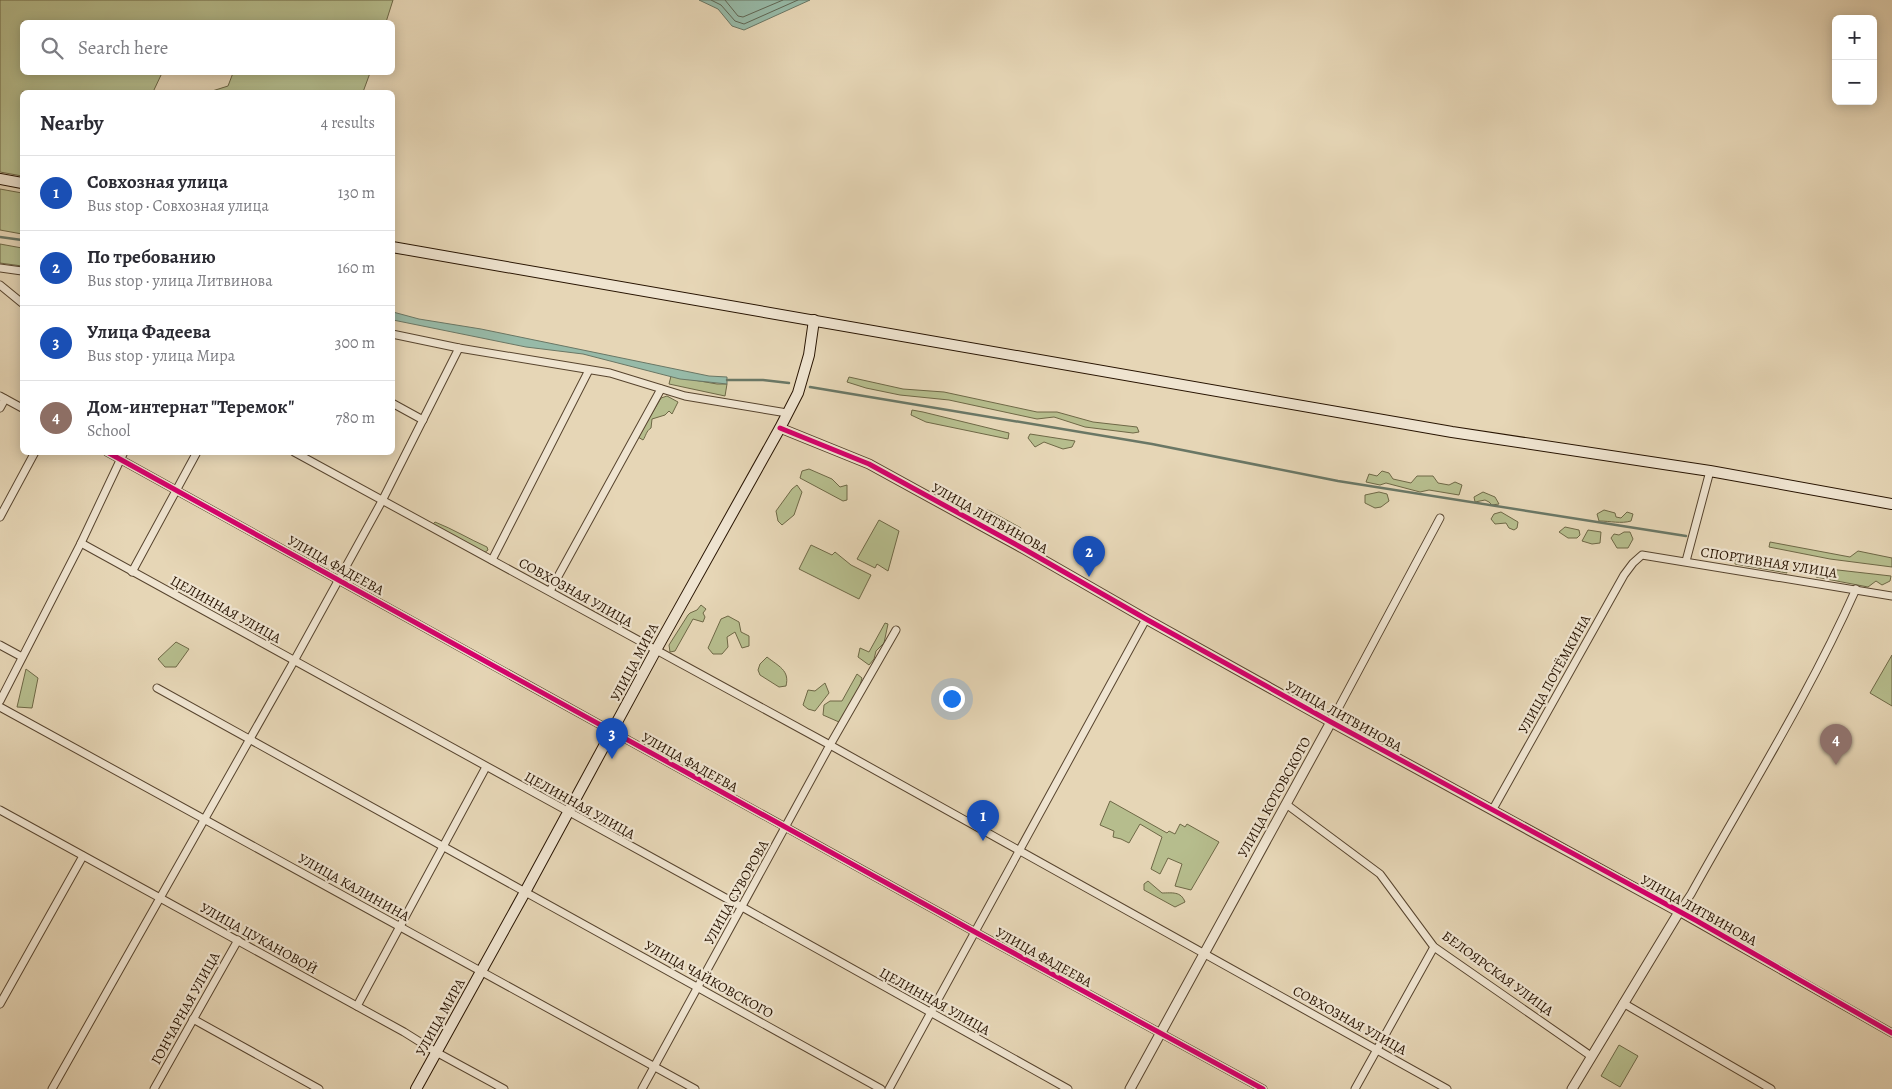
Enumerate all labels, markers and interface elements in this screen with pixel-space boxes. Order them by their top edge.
map controls [1832,15,1877,105]
button: + [1832,15,1877,60]
search box [20,20,395,75]
icon: search [38,34,66,62]
text: Search here [78,35,168,61]
button: − [1832,60,1877,105]
text: Nearby [40,109,103,137]
text: 4 results [321,112,375,134]
text: Совхозная улица [87,169,228,195]
text: 1 [53,182,59,204]
text: 130 m [338,182,375,204]
text: Bus stop · Совхозная улица [87,195,269,217]
text: По требованию [87,244,216,270]
text: 2 [52,257,60,279]
text: 160 m [337,257,375,279]
text: Bus stop · улица Литвинова [87,270,273,292]
text: Улица Фадеева [87,319,211,345]
text: 3 [53,332,59,354]
text: 300 m [335,332,375,354]
text: Bus stop · улица Мира [87,345,235,367]
text: Дом-интернат "Теремок" [87,394,294,420]
text: 4 [52,407,60,429]
text: 780 m [336,407,375,429]
text: School [87,420,130,442]
street label: УЛИЦА ЛИТВИНОВА [928,478,1052,559]
street label: УЛИЦА ФАДЕЕВА [284,531,388,600]
pin: 2 [1073,536,1105,577]
street label: СПОРТИВНАЯ УЛИЦА [1699,542,1839,583]
street label: СОВХОЗНАЯ УЛИЦА [515,553,637,632]
street label: ЦЕЛИННАЯ УЛИЦА [167,571,285,648]
street label: УЛИЦА ПОТЁМКИНА [1514,611,1595,737]
street label: УЛИЦА МИРА [606,619,663,705]
street label: УЛИЦА ЛИТВИНОВА [1282,676,1406,757]
your location [939,686,965,712]
pin: 3 [596,718,628,759]
pin: 4 [1820,724,1852,765]
street label: УЛИЦА ФАДЕЕВА [638,728,742,797]
street label: УЛИЦА КОТОВСКОГО [1233,733,1316,861]
street label: ЦЕЛИННАЯ УЛИЦА [521,767,639,844]
pin: 1 [967,800,999,841]
street label: УЛИЦА СУВОРОВА [700,836,773,948]
street label: УЛИЦА КАЛИНИНА [295,849,414,926]
street label: УЛИЦА ЛИТВИНОВА [1637,870,1761,951]
street label: УЛИЦА ЦУКАНОВОЙ [196,898,321,979]
street label: УЛИЦА ФАДЕЕВА [992,923,1096,992]
street label: БЕЛОЯРСКАЯ УЛИЦА [1438,926,1558,1021]
street label: УЛИЦА ЧАЙКОВСКОГО [641,936,777,1023]
street label: ГОНЧАРНАЯ УЛИЦА [147,948,225,1068]
street label: ЦЕЛИННАЯ УЛИЦА [876,963,994,1040]
street label: УЛИЦА МИРА [411,974,470,1059]
street label: СОВХОЗНАЯ УЛИЦА [1289,981,1411,1060]

